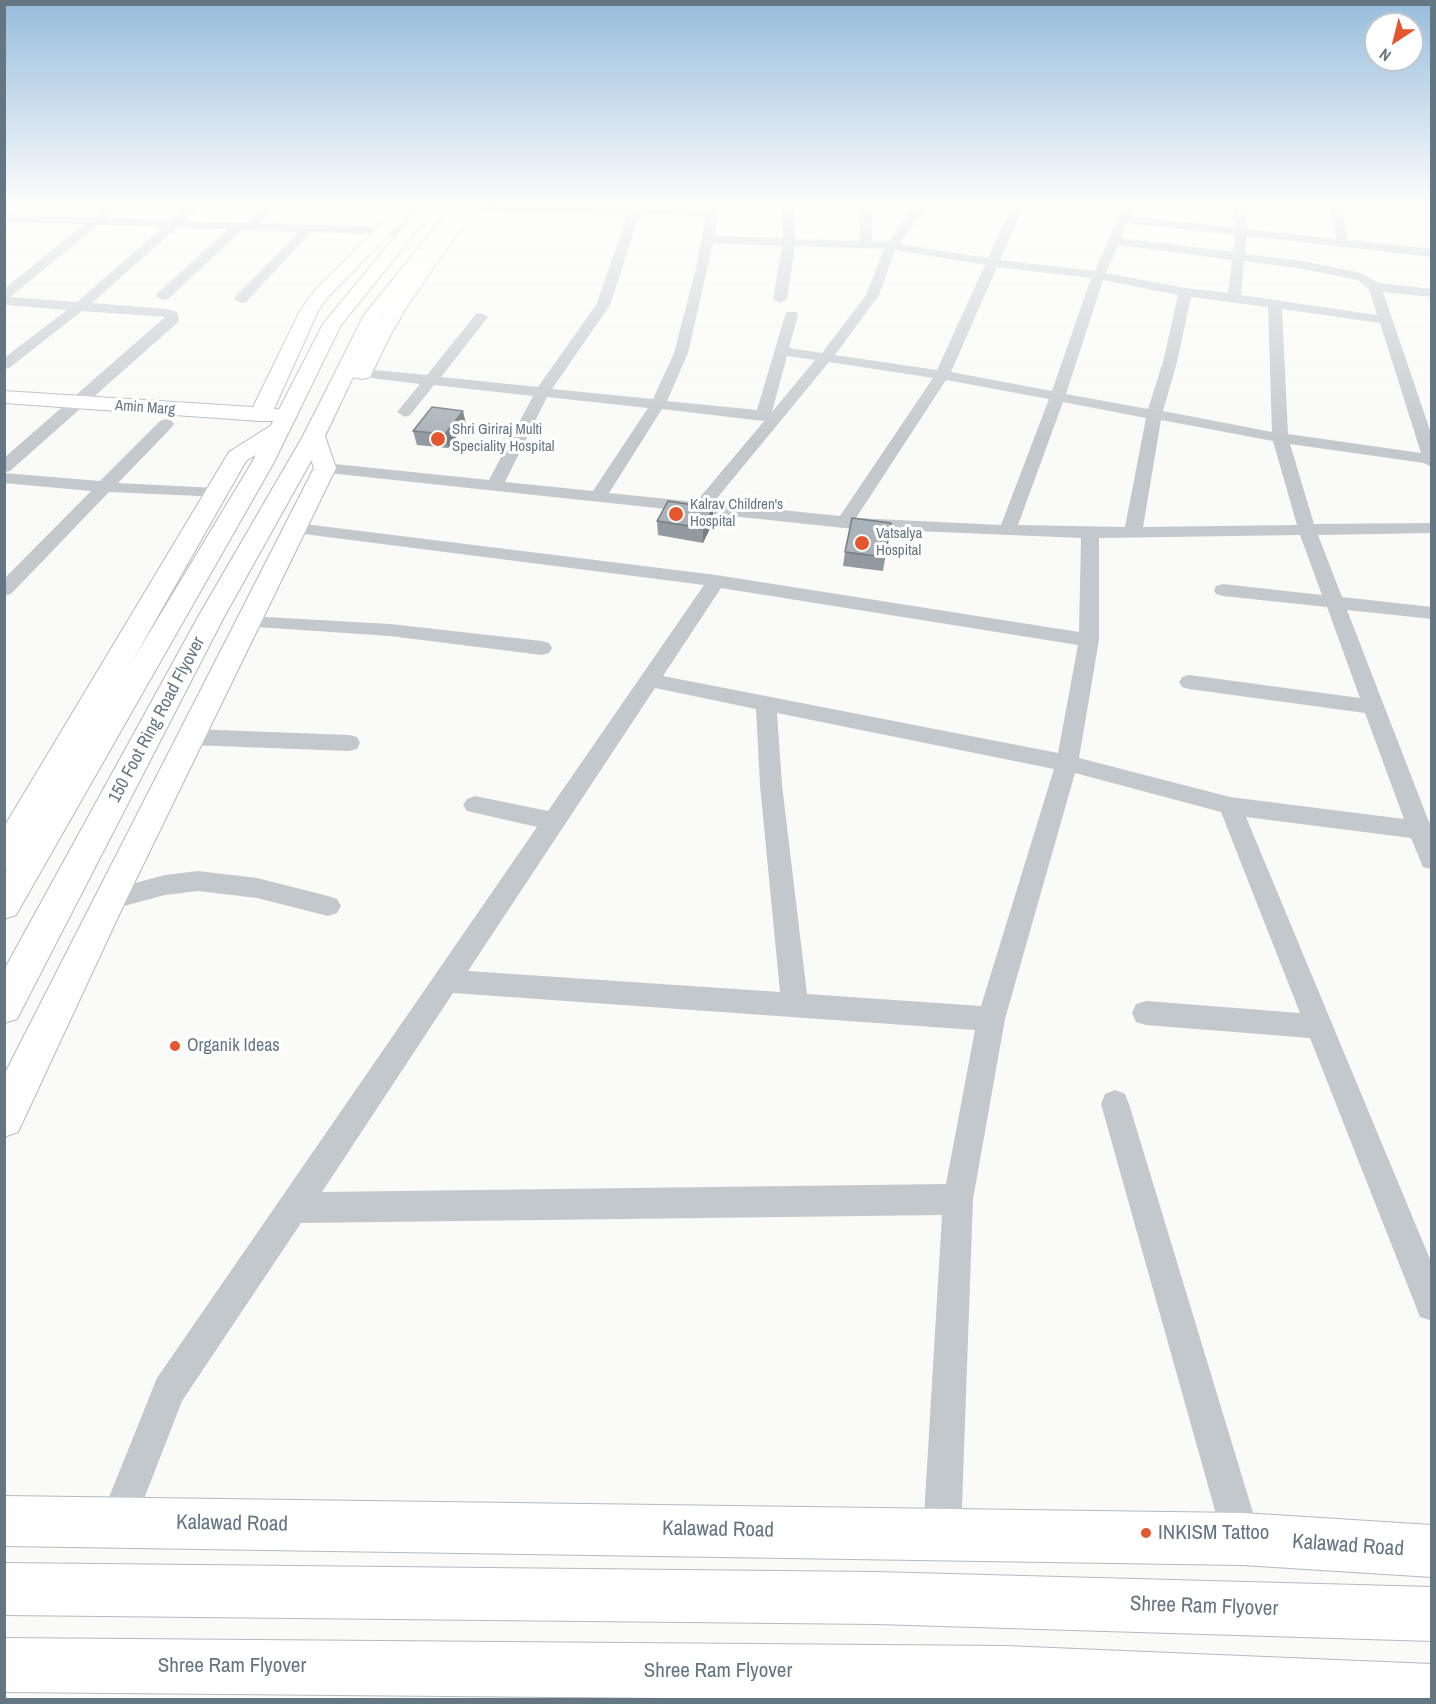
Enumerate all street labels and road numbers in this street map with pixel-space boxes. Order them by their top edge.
street label: Amin Marg [114,397,176,419]
street label: 150 Foot Ring Road Flyover [104,633,210,807]
street label: Kalawad Road [176,1510,288,1538]
street label: Kalawad Road [662,1516,774,1544]
street label: Kalawad Road [1291,1530,1405,1562]
street label: Shree Ram Flyover [1129,1592,1279,1622]
street label: Shree Ram Flyover [158,1653,306,1679]
street label: Shree Ram Flyover [644,1658,792,1684]

